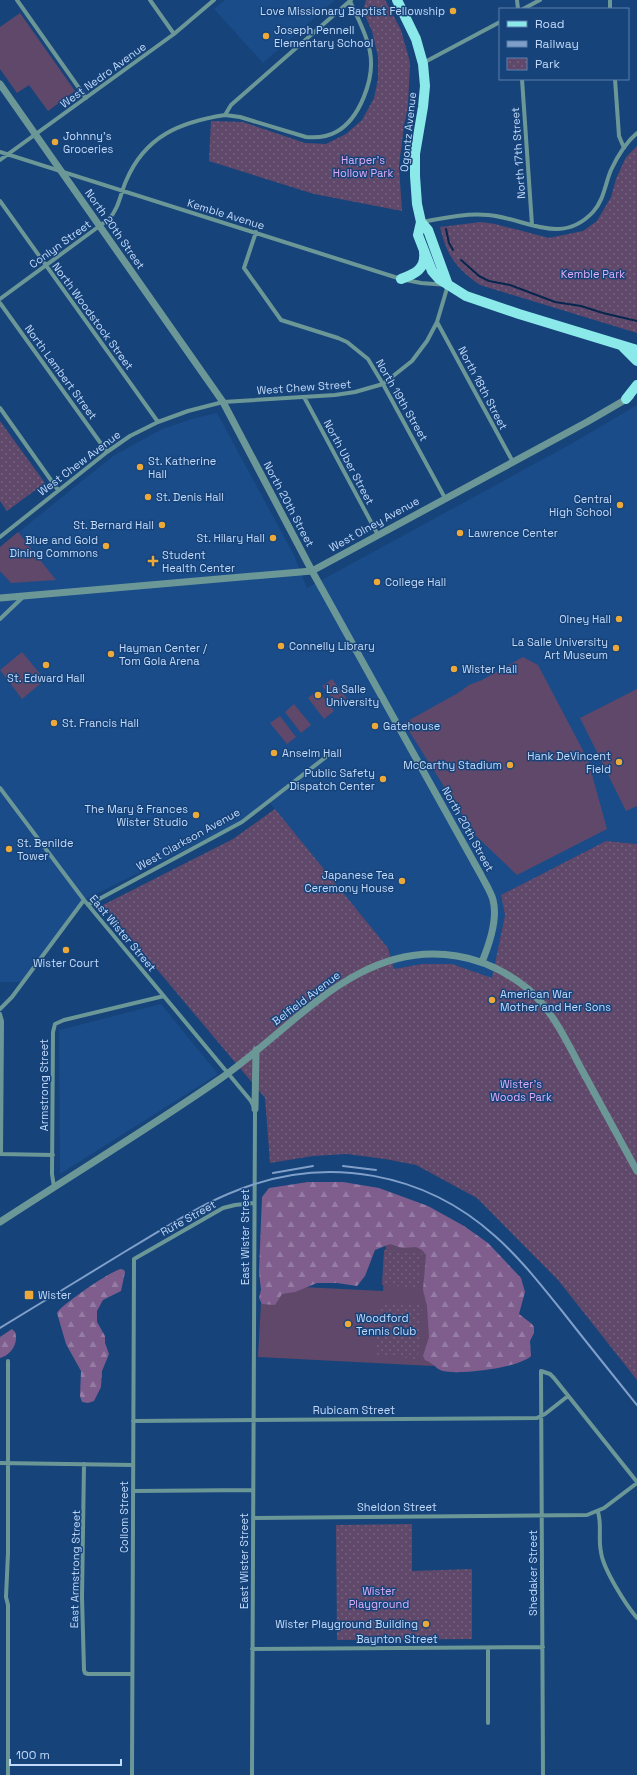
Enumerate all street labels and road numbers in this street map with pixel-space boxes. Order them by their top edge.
street label: West Nedro Avenue [57,39,149,111]
street label: Ogontz Avenue [397,91,419,173]
street label: North 17th Street [508,107,528,199]
street label: North 20th Street [82,186,148,272]
street label: Kemble Avenue [186,196,266,232]
street label: Conlyn Street [26,217,94,271]
street label: North Woodstock Street [49,260,137,372]
street label: North Lambert Street [22,322,100,422]
street label: North 18th Street [455,344,511,432]
street label: North 19th Street [373,356,431,444]
street label: West Chew Street [256,377,352,397]
street label: North Uber Street [321,417,377,507]
street label: West Chew Avenue [35,427,123,499]
street label: North 20th Street [261,459,317,549]
street label: West Olney Avenue [326,493,422,555]
street label: North 20th Street [439,784,497,874]
street label: West Clarkson Avenue [134,805,242,873]
street label: East Wister Street [87,892,159,974]
street label: Belfield Avenue [269,968,343,1028]
street label: Armstrong Street [37,1039,51,1131]
street label: East Wister Street [238,1189,252,1285]
street label: Rufe Street [158,1197,218,1239]
street label: Rubicam Street [313,1403,395,1417]
street label: Collom Street [117,1481,131,1553]
street label: Sheldon Street [357,1500,437,1514]
street label: East Armstrong Street [67,1510,83,1628]
street label: East Wister Street [237,1513,251,1609]
street label: Shedaker Street [526,1530,540,1616]
street label: Baynton Street [356,1632,438,1646]

